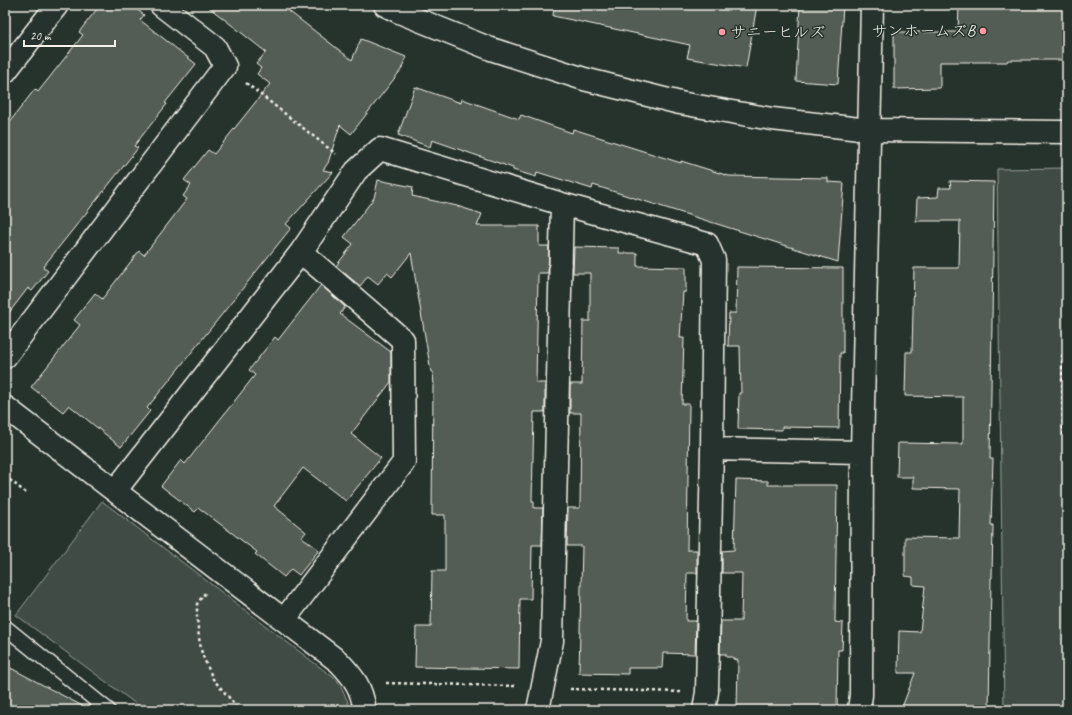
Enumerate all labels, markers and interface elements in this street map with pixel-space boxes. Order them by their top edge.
place label: サンホームズB [871,21,977,41]
scale bar [24,22,115,48]
place label: サニーヒルズ [730,22,825,42]
marker: サンホームズB [978,26,988,36]
marker: サニーヒルズ [717,27,727,37]
text: 20 m [30,28,52,44]

